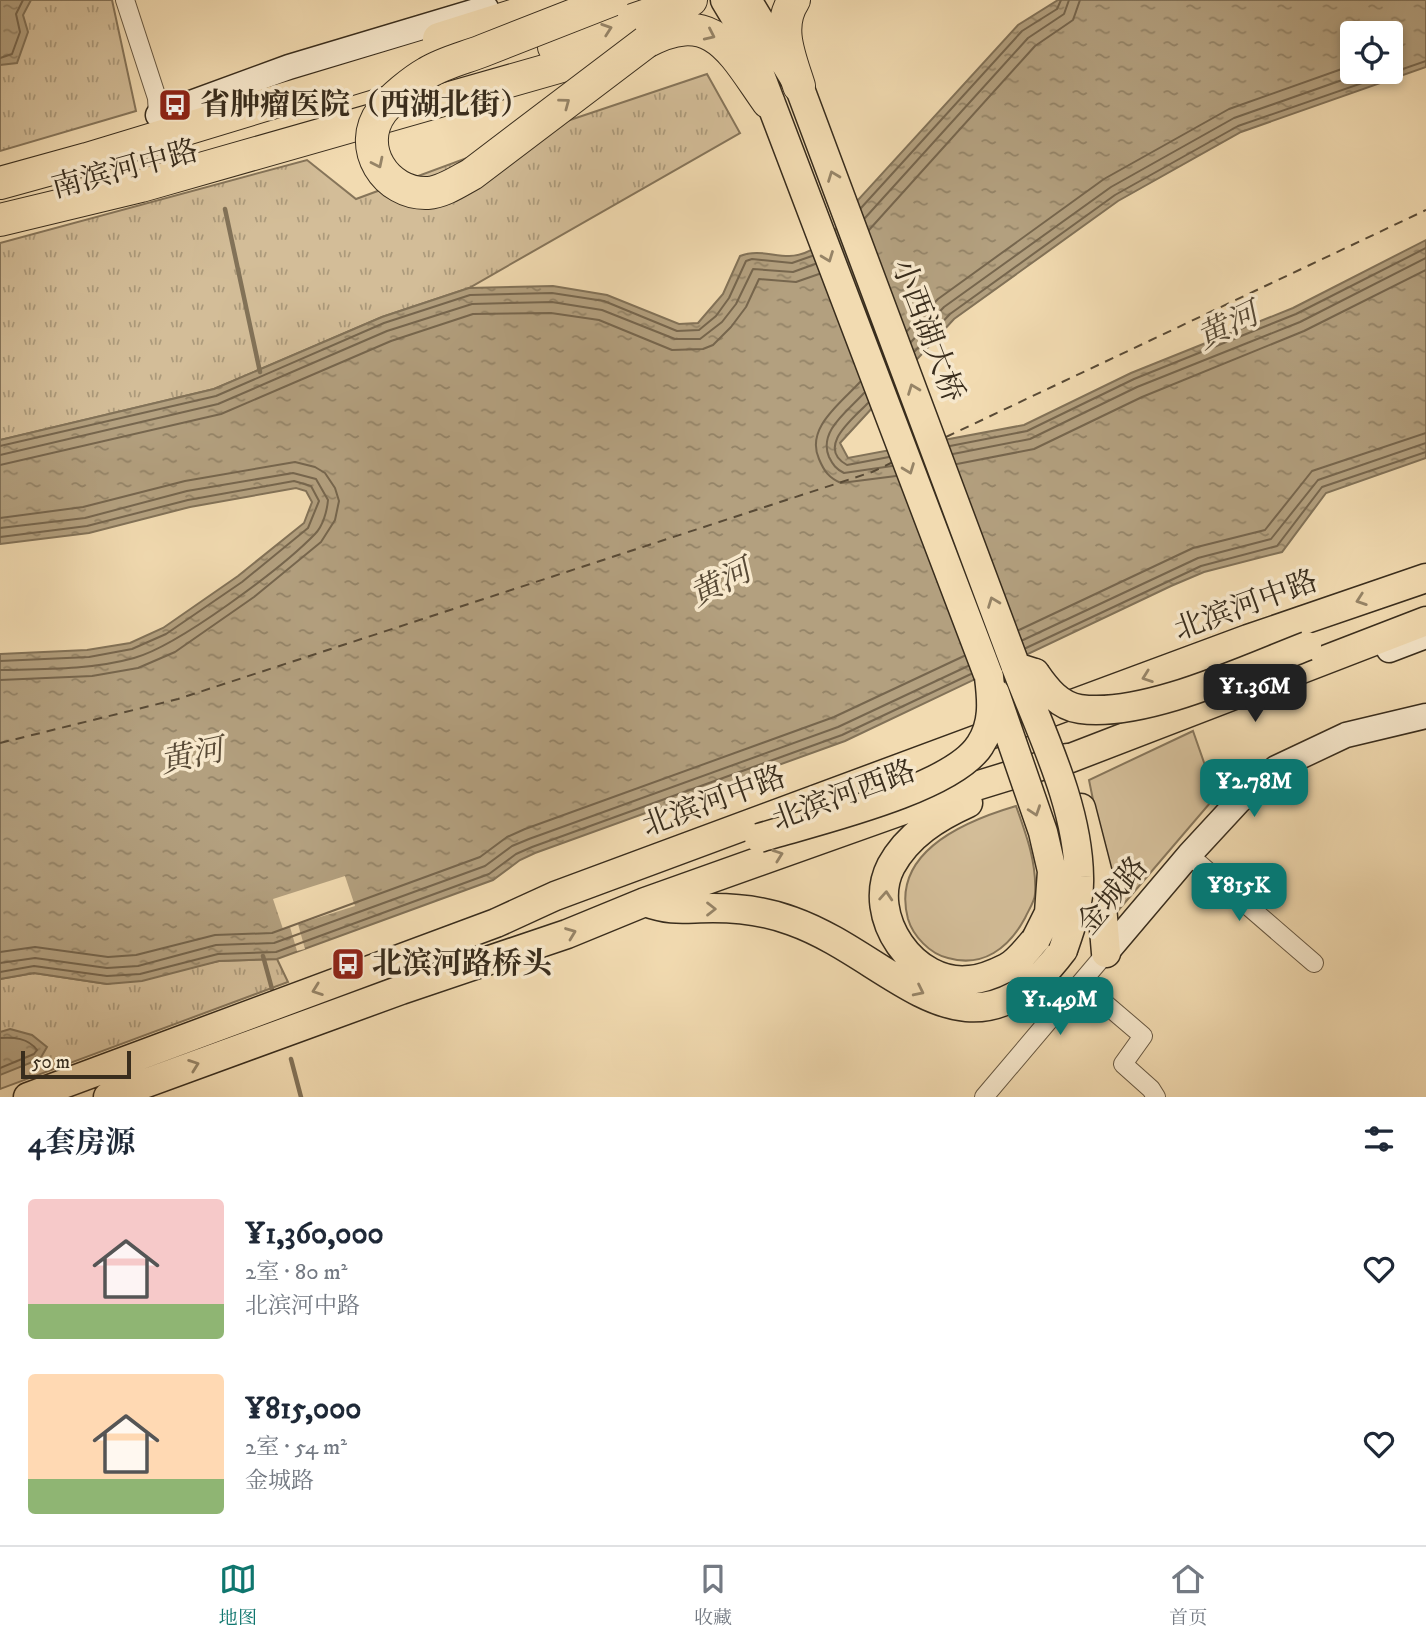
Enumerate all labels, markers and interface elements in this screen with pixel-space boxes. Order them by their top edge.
map controls [1340,21,1403,84]
button: locate [1340,21,1403,84]
one-way arrow [600,23,613,37]
one-way arrow [703,27,716,40]
bus stop icon: 省肿瘤医院（西湖北街） [156,86,194,124]
place label: 省肿瘤医院（西湖北街） [200,87,530,124]
one-way arrow [557,99,570,112]
street label: 南滨河中路 [48,133,202,207]
one-way arrow [370,156,384,168]
one-way arrow [827,171,841,183]
one-way arrow [819,250,833,262]
street label: 小西湖大桥 [883,254,971,408]
water label: 黄河 [1190,293,1270,359]
one-way arrow [907,384,921,396]
one-way arrow [901,463,915,475]
water label: 黄河 [683,549,763,616]
street label: 北滨河中路 [1169,563,1323,649]
one-way arrow [1356,592,1368,606]
one-way arrow [988,597,1002,609]
pin: ¥1.36M [1198,664,1312,724]
one-way arrow [1142,668,1154,682]
text: ¥1.36M [1220,672,1290,701]
water label: 黄河 [157,730,232,783]
street label: 北滨河西路 [767,753,921,839]
street label: 北滨河中路 [637,759,791,845]
pin: ¥2.78M [1197,760,1311,819]
text: ¥2.78M [1216,767,1292,796]
one-way arrow [1027,805,1041,817]
one-way arrow [772,849,784,863]
street label: 金城路 [1070,850,1156,942]
pin: ¥815K [1190,864,1288,923]
text: ¥815K [1208,871,1270,900]
one-way arrow [878,890,893,901]
one-way arrow [707,901,717,917]
one-way arrow [564,927,576,941]
bus stop icon: 北滨河路桥头 [329,945,367,983]
place label: 北滨河路桥头 [372,946,552,983]
pin: ¥1.49M [1003,978,1117,1037]
one-way arrow [312,982,324,996]
one-way arrow [912,983,924,997]
text: ¥1.49M [1022,985,1098,1014]
scale bar [21,1048,131,1080]
text: 50 m [32,1051,70,1074]
one-way arrow [188,1059,200,1073]
icon: filters [1360,1120,1398,1158]
text: 4套房源 [28,1125,135,1162]
text: ¥1,360,000 [245,1216,384,1253]
icon: home [84,1227,168,1311]
icon: heart [1360,1250,1398,1288]
text: 2室 · 80 m² [245,1258,348,1287]
text: 北滨河中路 [245,1292,360,1321]
text: ¥815,000 [245,1391,361,1428]
icon: home [84,1402,168,1486]
icon: heart [1360,1425,1398,1463]
text: 2室 · 54 m² [245,1433,347,1462]
text: 金城路 [245,1467,314,1496]
tab: 地图 [219,1560,257,1630]
tab: 收藏 [694,1560,732,1630]
tab: 首页 [1169,1560,1207,1630]

